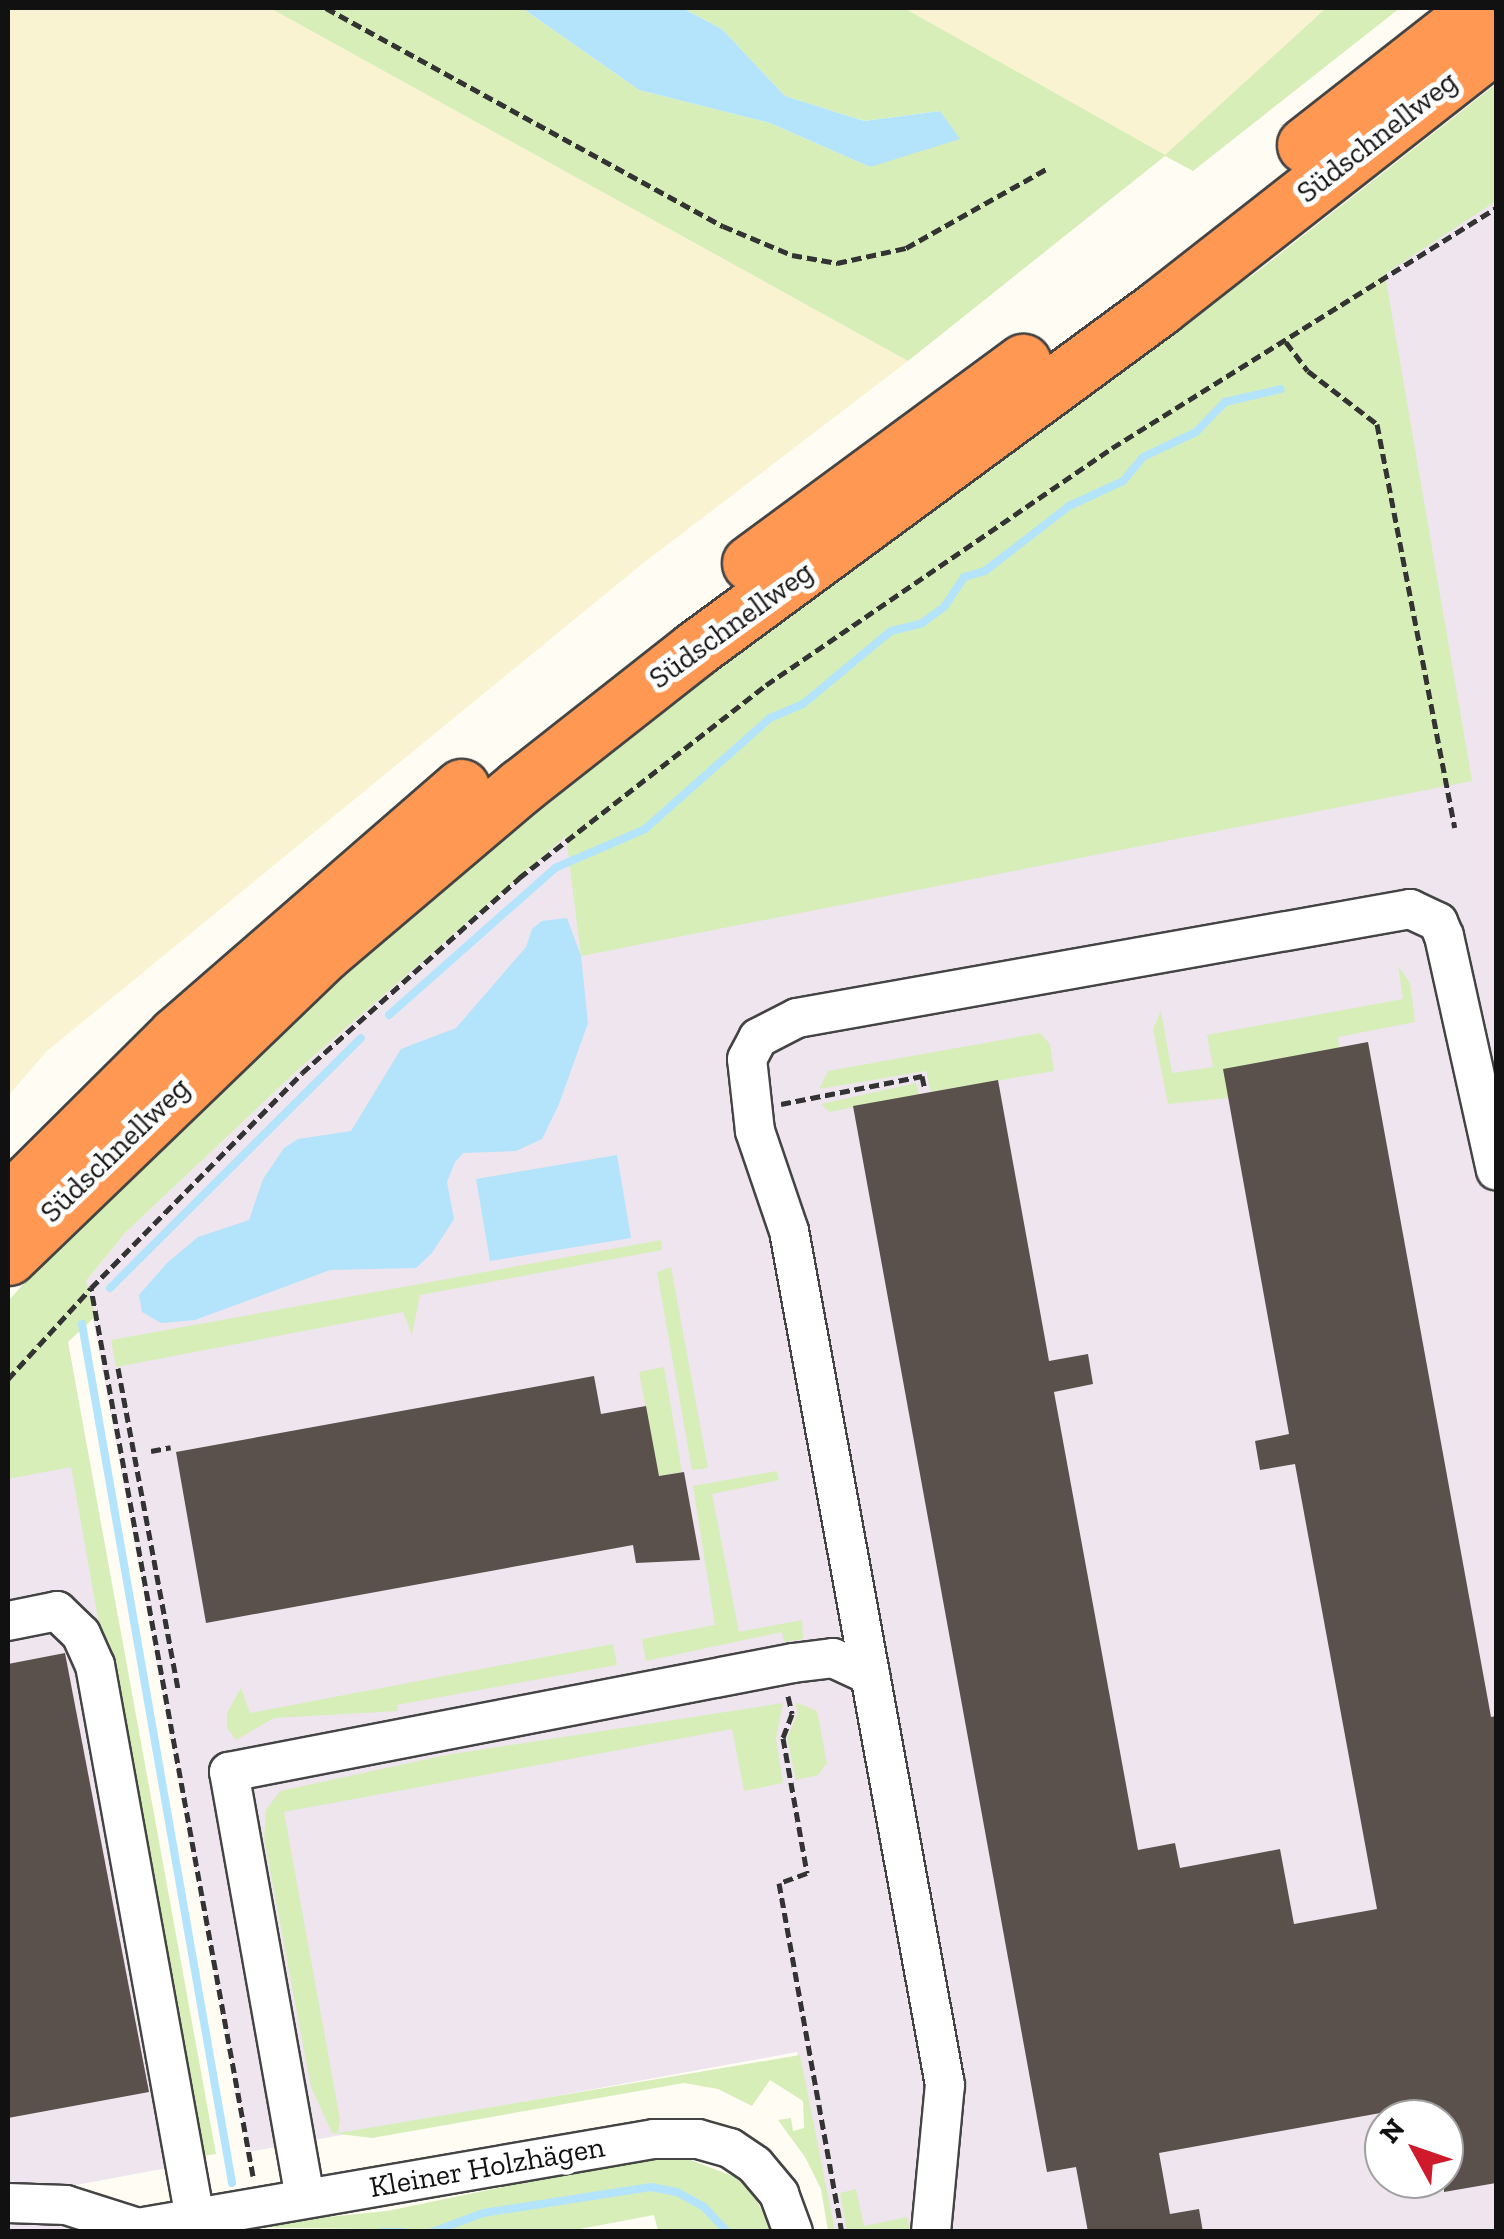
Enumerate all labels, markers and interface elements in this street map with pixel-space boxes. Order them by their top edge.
street label: Südschnellweg [1290,63,1464,211]
street label: Südschnellweg [642,554,820,696]
street label: Südschnellweg [33,1070,197,1230]
north arrow [1364,2099,1464,2199]
text: N [1373,2112,1412,2149]
street label: Kleiner Holzhägen [366,2129,608,2205]

